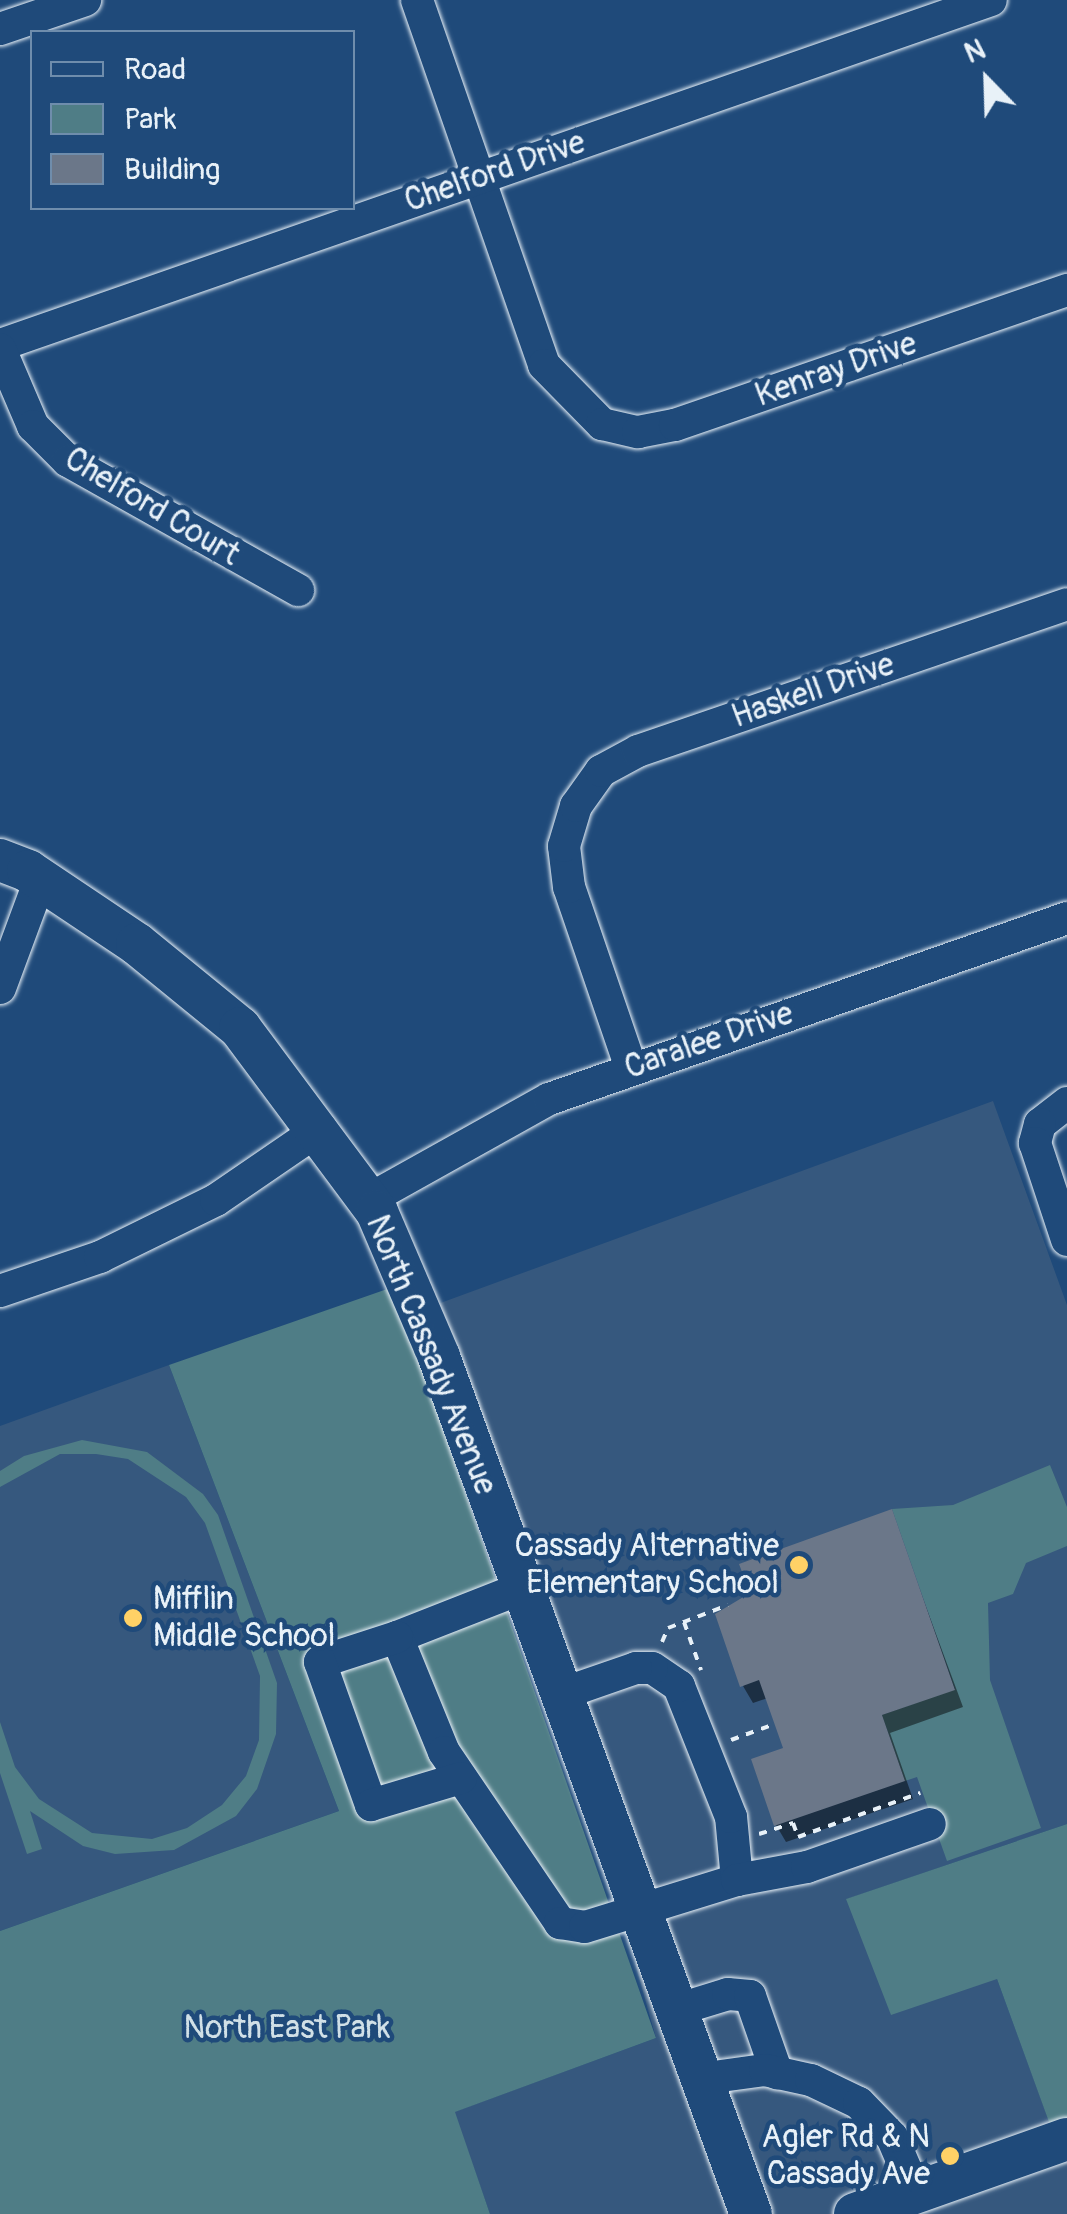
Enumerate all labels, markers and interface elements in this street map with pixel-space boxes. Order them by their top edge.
legend [30,30,355,210]
north arrow [937,30,1037,130]
text: N [960,32,991,72]
text: Road [124,51,186,88]
text: Park [124,101,177,138]
street label: Chelford Drive [400,123,590,221]
text: Building [124,151,220,188]
street label: Kenray Drive [750,325,922,415]
street label: Chelford Court [58,440,246,574]
street label: Haskell Drive [727,645,899,737]
street label: Caralee Drive [620,994,798,1088]
street label: North Cassady Avenue [357,1210,505,1500]
place label: Cassady Alternative Elementary School [514,1528,779,1603]
marker: Cassady Alternative Elementary School [788,1554,810,1576]
place label: Mifflin Middle School [153,1581,335,1656]
marker: Mifflin Middle School [122,1607,144,1629]
park label: North East Park [184,2009,390,2047]
place label: Agler Rd & N Cassady Ave [762,2119,930,2194]
marker: Agler Rd & N Cassady Ave [939,2145,961,2167]

